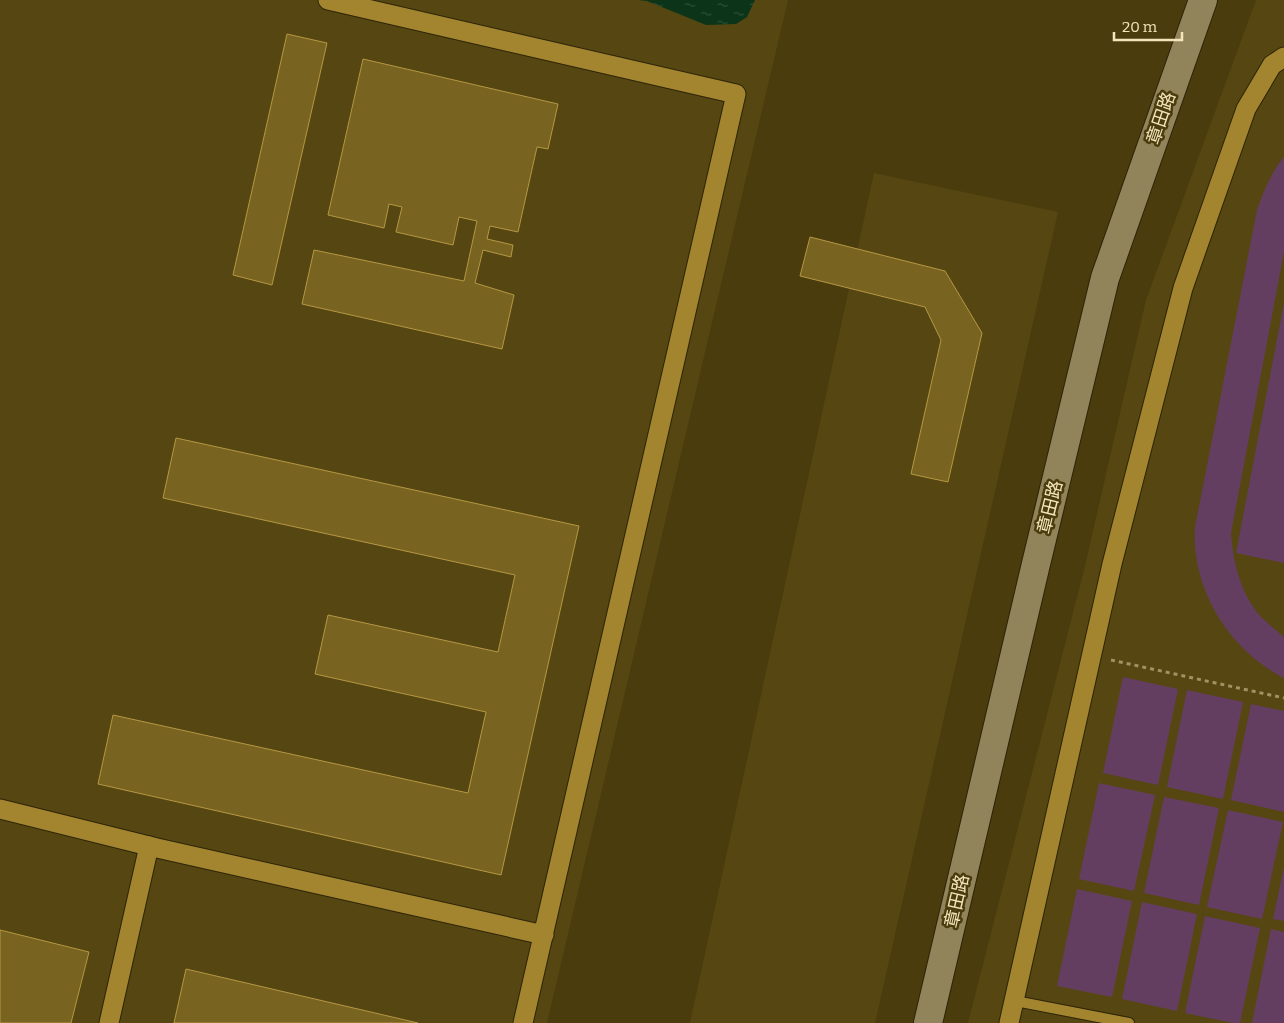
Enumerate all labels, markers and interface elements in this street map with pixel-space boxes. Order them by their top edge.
scale bar [1114,10,1182,42]
text: 20 m [1122,18,1158,36]
street label: 章田路 [1142,89,1180,147]
street label: 章田路 [1033,478,1067,536]
street label: 章田路 [940,872,974,930]

